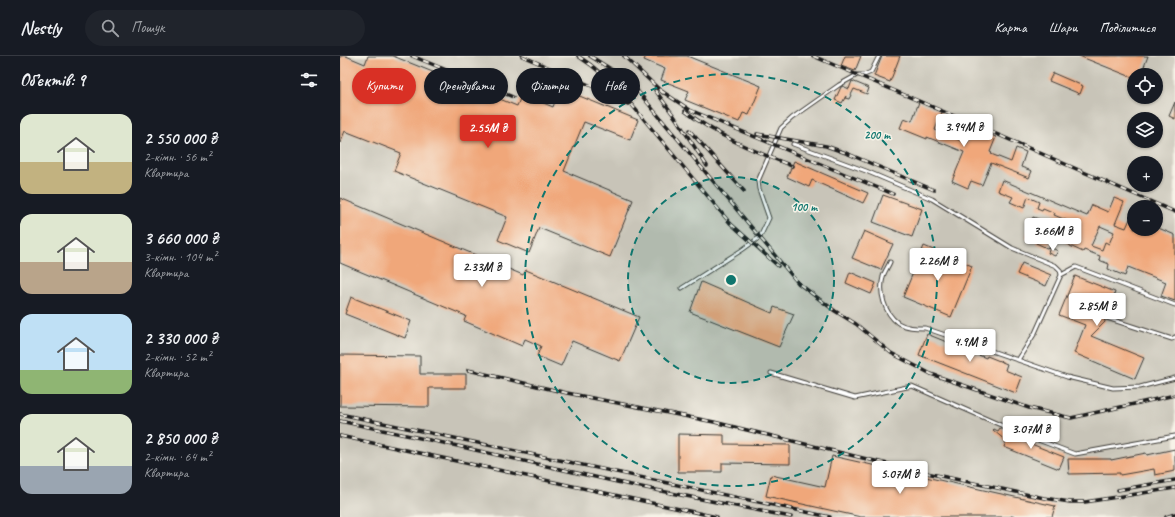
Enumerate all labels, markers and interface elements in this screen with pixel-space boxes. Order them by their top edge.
search box [85,10,365,46]
text: Nestly [20,16,61,40]
icon: search [99,17,121,39]
text: Пошук [131,18,165,37]
text: Карта [995,19,1027,36]
text: Шари [1049,19,1077,36]
text: Поділитися [1099,19,1155,36]
chip: Купити [352,68,416,104]
chip: Орендувати [424,68,508,104]
chip: Фільтри [516,68,583,104]
chip: Нове [591,68,640,104]
map controls [1127,68,1163,236]
button: locate [1127,68,1163,104]
icon: filters [298,69,320,91]
text: Об’єктів: 9 [20,70,85,91]
button: layers [1127,112,1163,148]
pin: 3.94M ₴ [927,114,1001,148]
pin: 2.55M ₴ [451,115,525,149]
text: 3.94M ₴ [945,119,983,135]
text: 2.55M ₴ [469,120,507,136]
text: 200 m [864,127,891,143]
text: 2 550 000 ₴ [144,128,217,149]
icon: home [52,130,100,178]
text: 2-кімн. · 56 m² [144,149,211,165]
button: + [1127,156,1163,192]
text: Квартира [144,165,188,181]
text: 100 m [791,199,818,215]
button: − [1127,200,1163,236]
pin: 3.66M ₴ [1016,218,1090,252]
text: 3.66M ₴ [1033,223,1073,239]
text: 3 660 000 ₴ [144,228,218,249]
icon: home [52,230,100,278]
pin: 2.26M ₴ [901,248,975,282]
text: 3-кімн. · 104 m² [144,249,217,265]
text: 2.26M ₴ [919,253,958,269]
pin: 2.33M ₴ [445,254,519,288]
text: 2.33M ₴ [463,259,501,275]
text: Квартира [144,265,188,281]
centre of rings [724,273,738,287]
pin: 2.85M ₴ [1060,293,1134,327]
text: 2.85M ₴ [1078,298,1116,314]
text: 2 330 000 ₴ [144,328,218,349]
pin: 4.9M ₴ [937,329,1003,363]
icon: home [52,330,100,378]
text: 4.9M ₴ [954,334,986,350]
text: 2-кімн. · 52 m² [144,349,211,365]
text: Квартира [144,365,188,381]
pin: 3.07M ₴ [994,416,1068,450]
text: 3.07M ₴ [1012,421,1050,437]
text: 2 850 000 ₴ [144,428,217,449]
icon: home [52,430,100,478]
text: 2-кімн. · 64 m² [144,449,211,465]
pin: 5.07M ₴ [863,461,937,495]
text: Квартира [144,465,188,481]
text: 5.07M ₴ [881,466,919,482]

